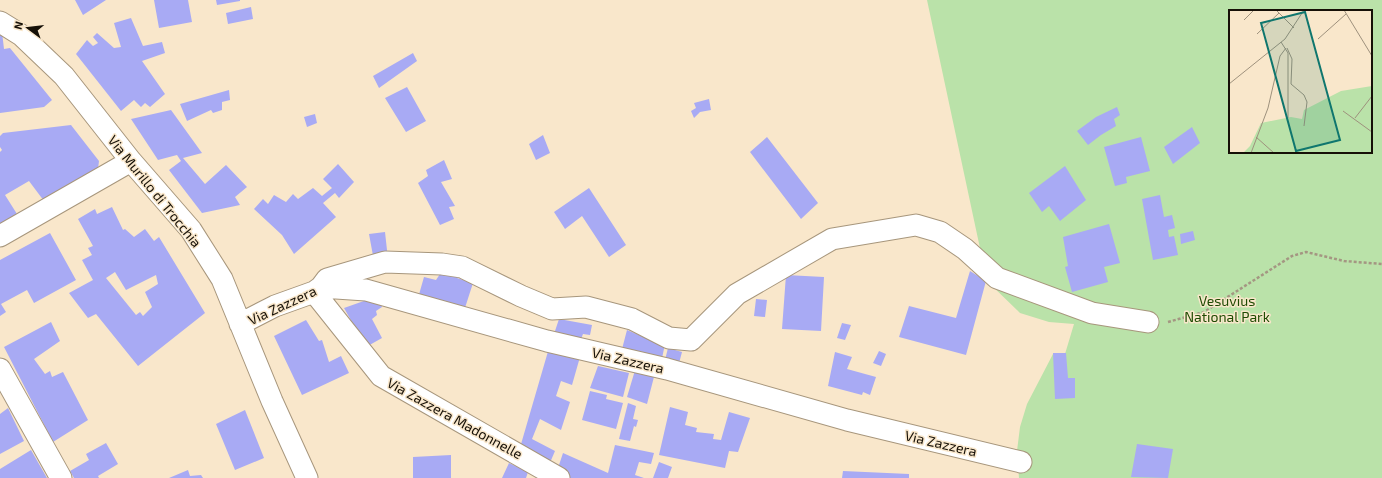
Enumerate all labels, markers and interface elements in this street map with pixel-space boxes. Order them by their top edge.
north arrow [8,8,48,48]
inset map [1229,10,1372,153]
text: N [11,20,25,31]
street label: Via Murillo di Trocchia [105,132,205,250]
street label: Via Zazzera [245,282,319,328]
park label: Vesuvius National Park [1184,292,1270,325]
street label: Via Zazzera [590,343,666,377]
street label: Via Zazzera Madonnelle [384,374,526,462]
street label: Via Zazzera [903,426,979,460]

